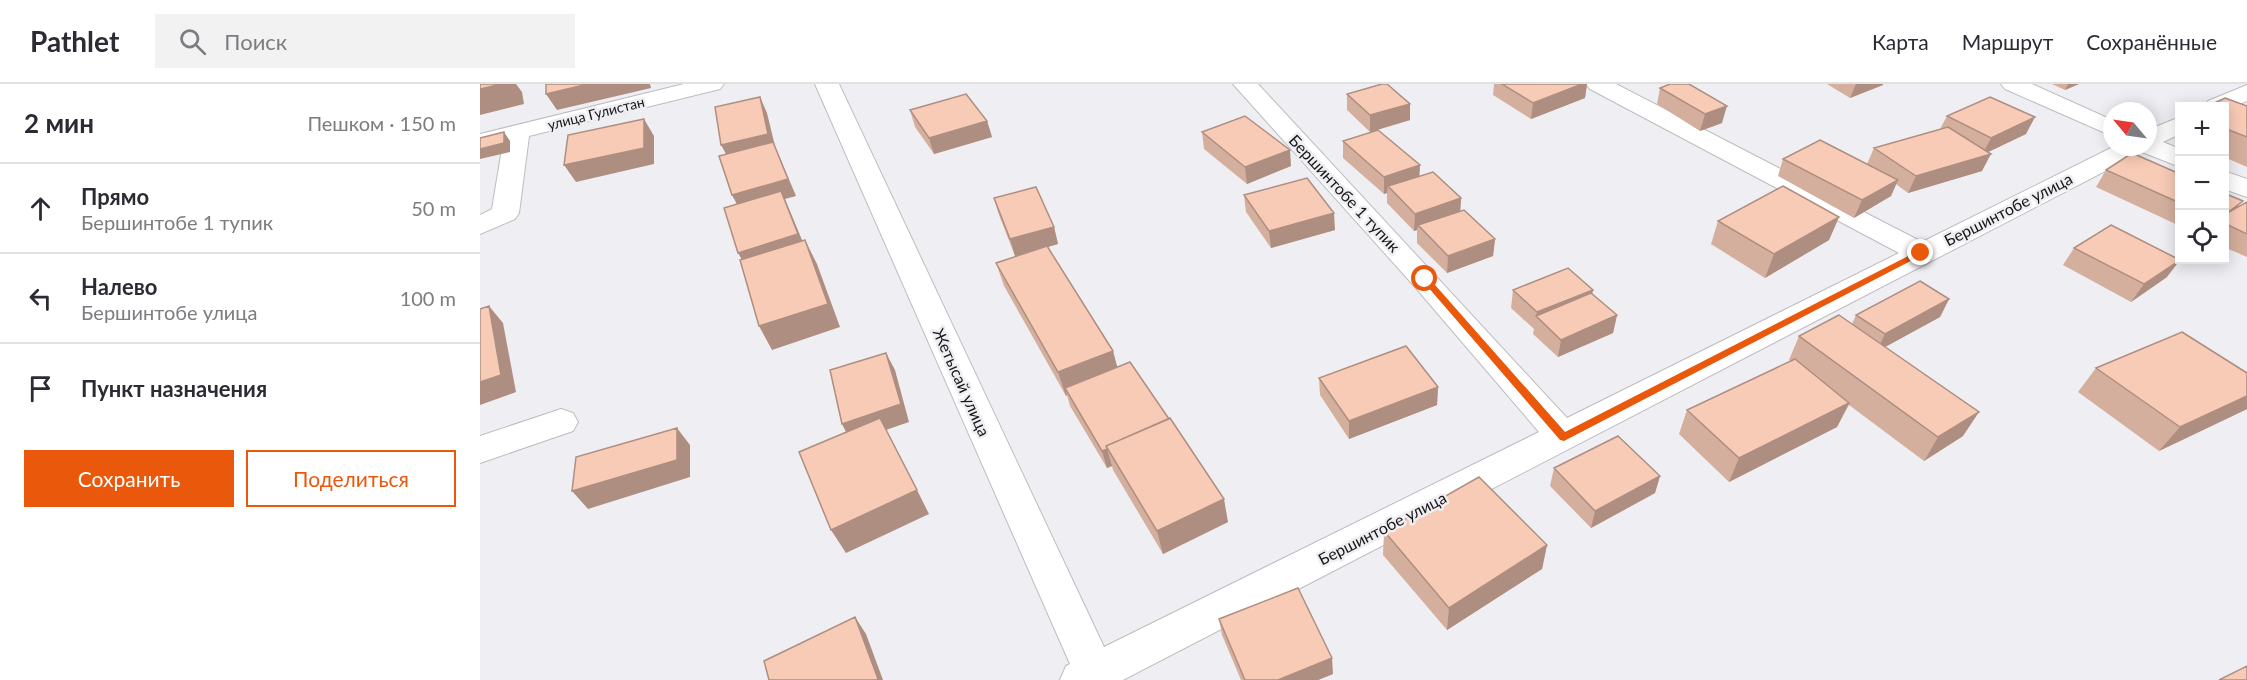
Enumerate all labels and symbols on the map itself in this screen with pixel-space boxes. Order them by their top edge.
street label: улица Гулистан [546,93,646,133]
north arrow [2103,102,2157,156]
street label: Бершинтобе 1 тупик [1286,130,1405,256]
street label: Бершинтобе улица [1941,169,2075,249]
route end [1907,239,1933,265]
route start [1411,265,1437,291]
street label: Жетысай улица [930,325,994,439]
street label: Бершинтобе улица [1315,488,1449,568]

